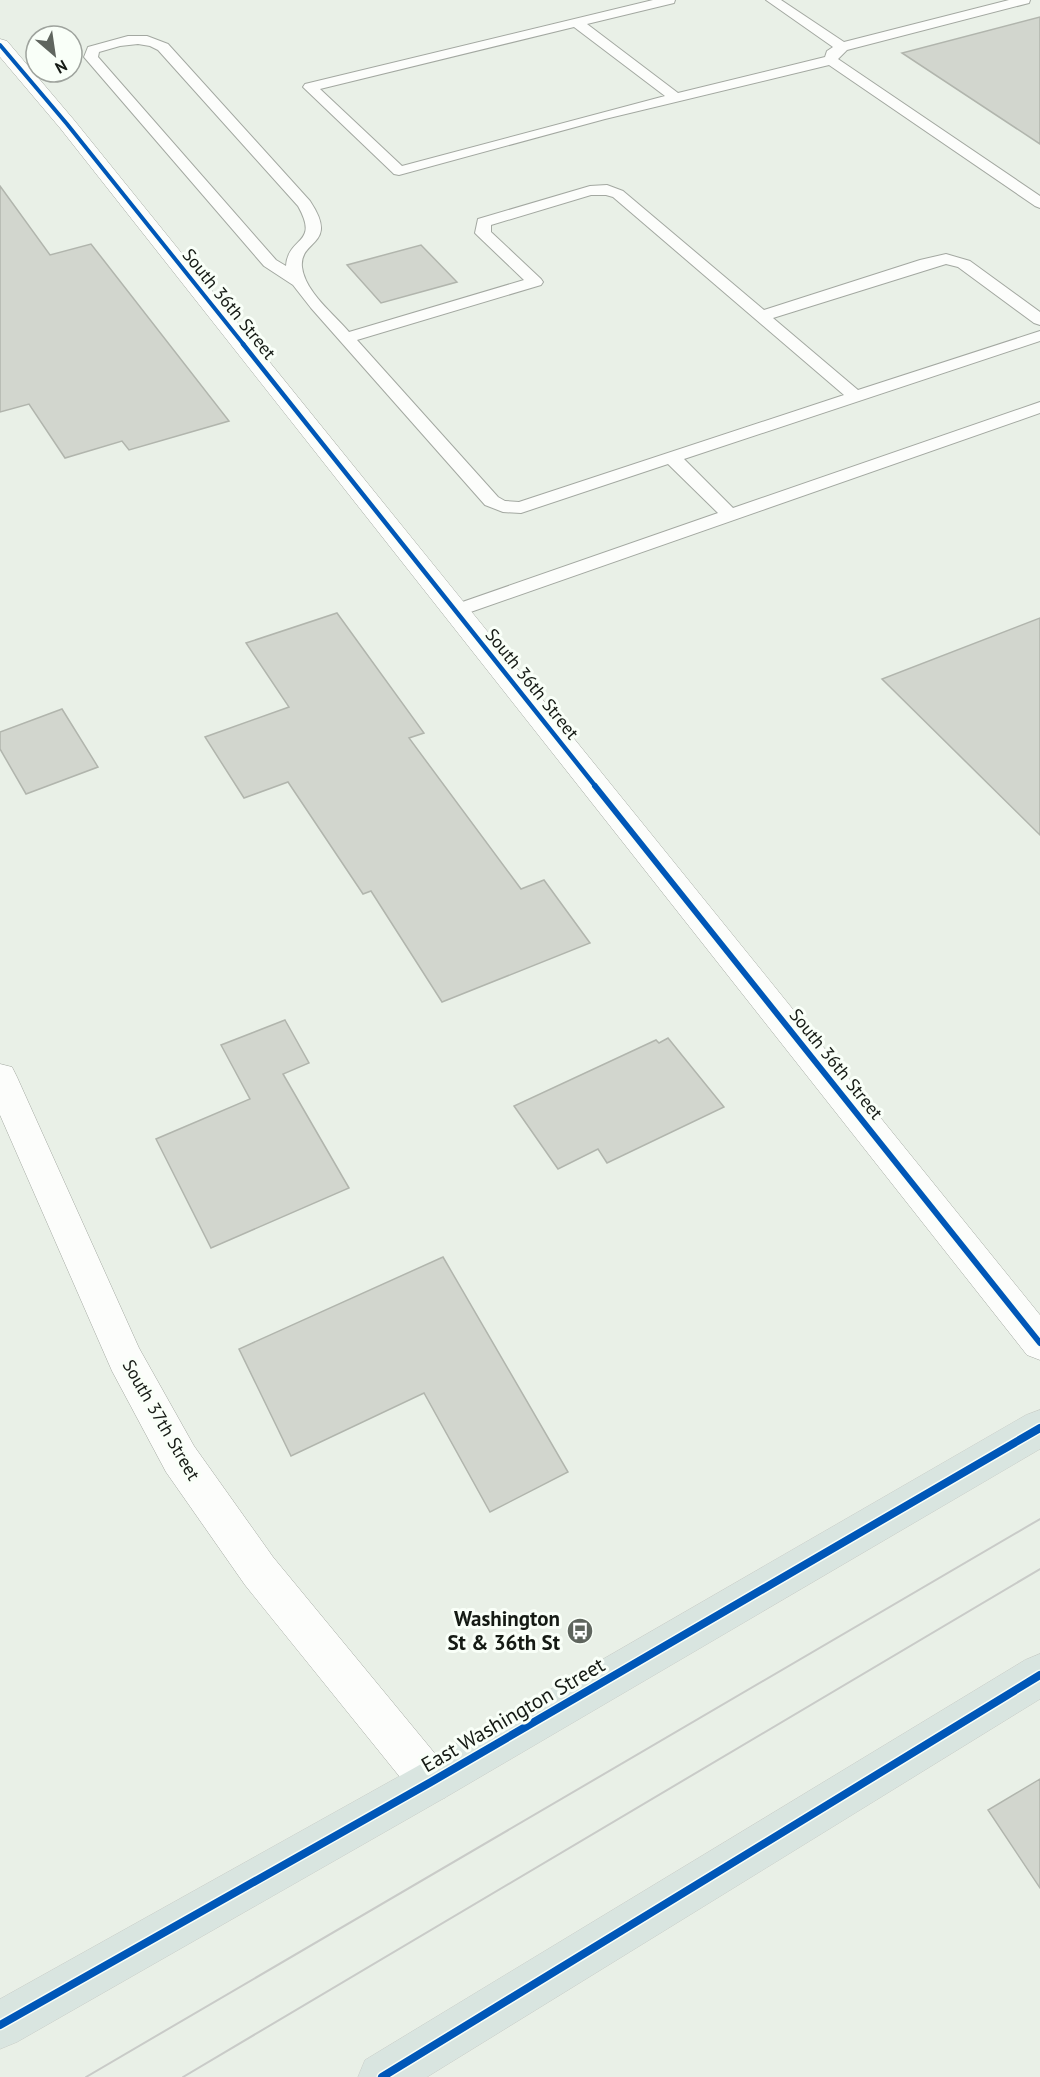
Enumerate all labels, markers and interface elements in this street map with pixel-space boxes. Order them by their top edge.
north arrow [24,24,84,84]
text: N [52,56,71,78]
street label: South 36th Street [178,244,281,364]
street label: South 36th Street [481,624,584,744]
street label: South 36th Street [785,1004,888,1124]
street label: South 37th Street [118,1355,205,1484]
place label: Washington St & 36th St [447,1605,561,1656]
bus stop icon: Washington St & 36th St [565,1616,595,1646]
street label: East Washington Street [416,1651,609,1778]

